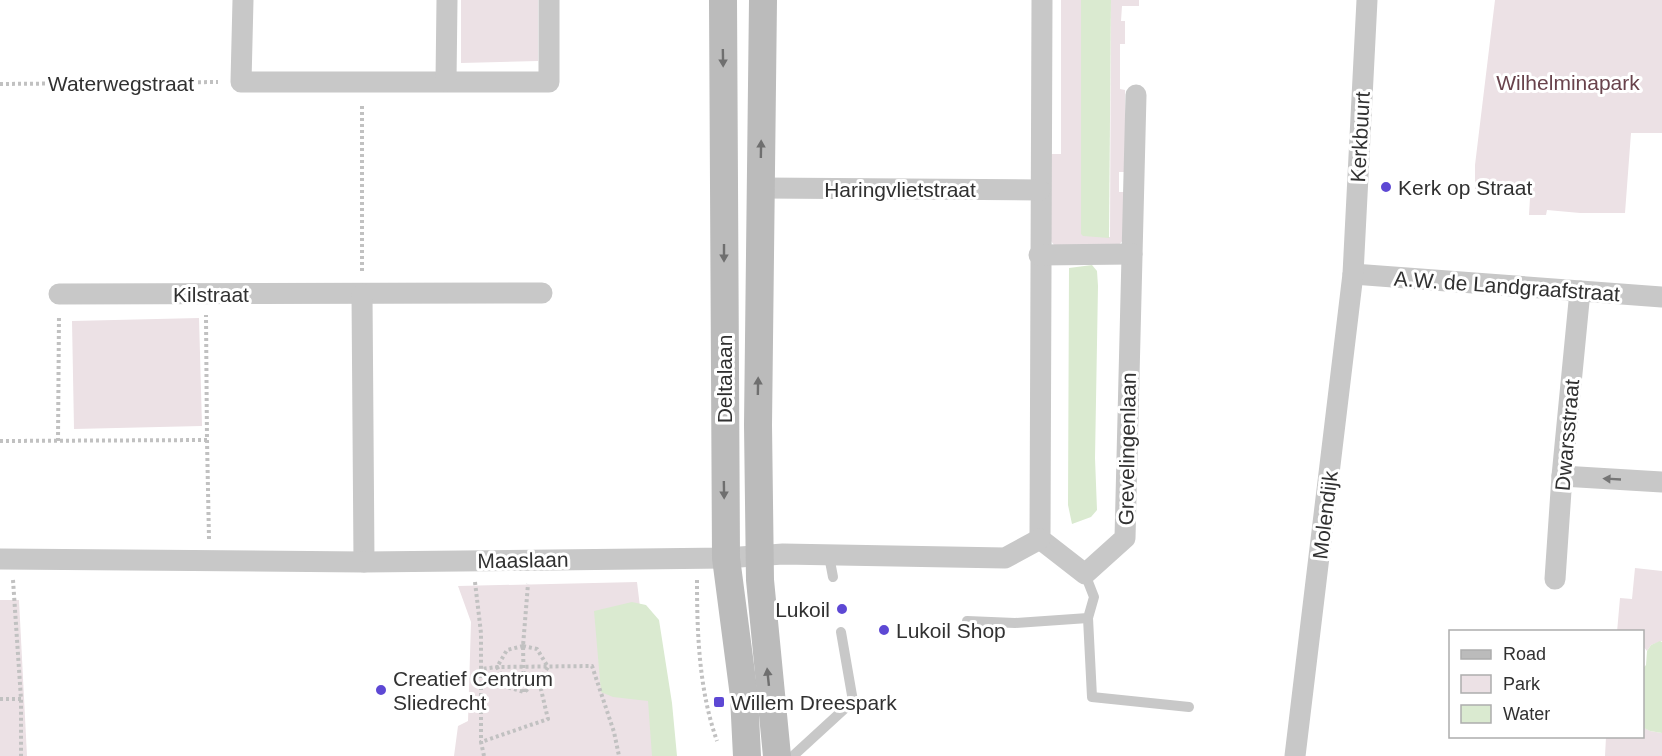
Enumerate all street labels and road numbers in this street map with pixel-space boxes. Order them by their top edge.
street label: Waterwegstraat [48,72,194,95]
street label: Kerkbuurt [1346,91,1374,183]
street label: Haringvlietstraat [824,178,976,201]
street label: A.W. de Landgraafstraat [1393,267,1621,305]
street label: Kilstraat [173,283,249,306]
street label: Deltalaan [713,335,736,423]
street label: Grevelingenlaan [1114,372,1140,526]
street label: Dwarsstraat [1551,378,1583,492]
street label: Molendijk [1308,469,1342,560]
street label: Maaslaan [477,548,569,572]

